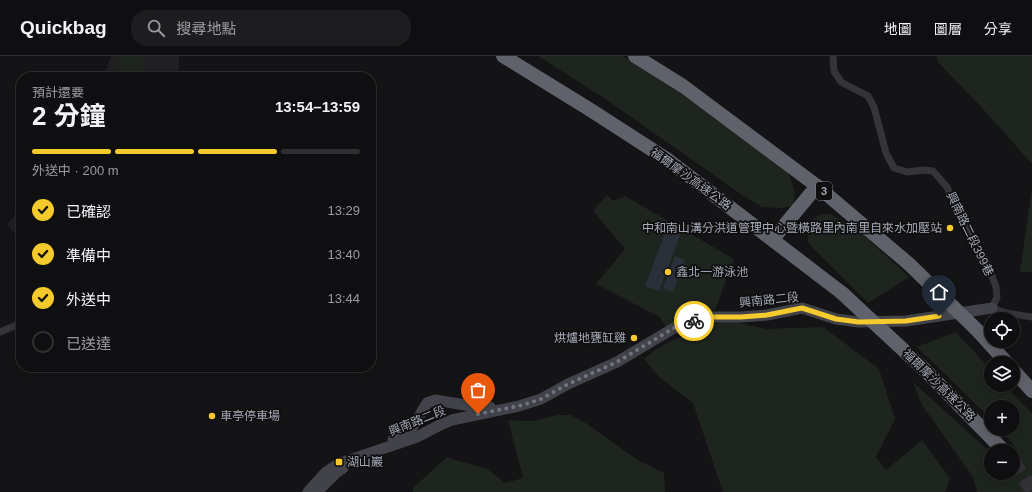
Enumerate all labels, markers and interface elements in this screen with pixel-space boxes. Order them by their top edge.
search box [131,10,411,46]
text: Quickbag [20,17,107,38]
icon: search [145,17,167,39]
text: 搜尋地點 [177,20,237,37]
text: 地圖 [884,21,912,37]
text: 圖層 [934,21,962,37]
text: 分享 [984,21,1012,37]
text: 預計還要 [32,85,84,100]
text: 13:54–13:59 [275,98,360,115]
text: 2 分鐘 [32,101,106,131]
street label: 福爾摩沙高速公路 [648,145,734,213]
text: 外送中 · 200 m [32,163,119,178]
road number: 3 [816,182,832,200]
street label: 興南路二段399巷 [944,190,996,278]
icon: check [32,199,54,221]
text: 已確認 [66,203,111,220]
text: 13:29 [327,203,360,218]
place label: 中和南山溝分洪道管理中心暨橫路里內南里自來水加壓站 [642,221,942,235]
marker: 中和南山溝分洪道管理中心暨橫路里內南里自來水加壓站 [945,223,955,233]
icon: check [32,243,54,265]
text: 準備中 [66,247,111,264]
text: 13:40 [327,247,360,262]
place label: 鑫北一游泳池 [676,265,748,279]
marker: 鑫北一游泳池 [663,267,673,277]
pin [922,275,956,316]
icon: home [928,281,950,303]
icon: check [32,287,54,309]
street label: 興南路二段 [738,290,800,310]
text: 外送中 [66,291,111,308]
text: 13:44 [327,291,360,306]
courier [674,301,714,341]
icon: bike [683,310,705,332]
map controls [984,312,1020,480]
button: locate [984,312,1020,348]
place label: 烘爐地甕缸雞 [554,331,626,345]
marker: 烘爐地甕缸雞 [629,333,639,343]
text: 已送達 [66,335,111,352]
street label: 福爾摩沙高速公路 [900,346,978,424]
button: layers [984,356,1020,392]
pin [461,373,495,414]
icon: bag [467,379,489,401]
button: + [984,400,1020,436]
street label: 興南路二段 [387,403,447,439]
place label: 車亭停車場 [220,409,280,423]
marker: 車亭停車場 [207,411,217,421]
button: − [984,444,1020,480]
place label: 湖山巖 [347,455,383,469]
marker: 湖山巖 [334,457,344,467]

